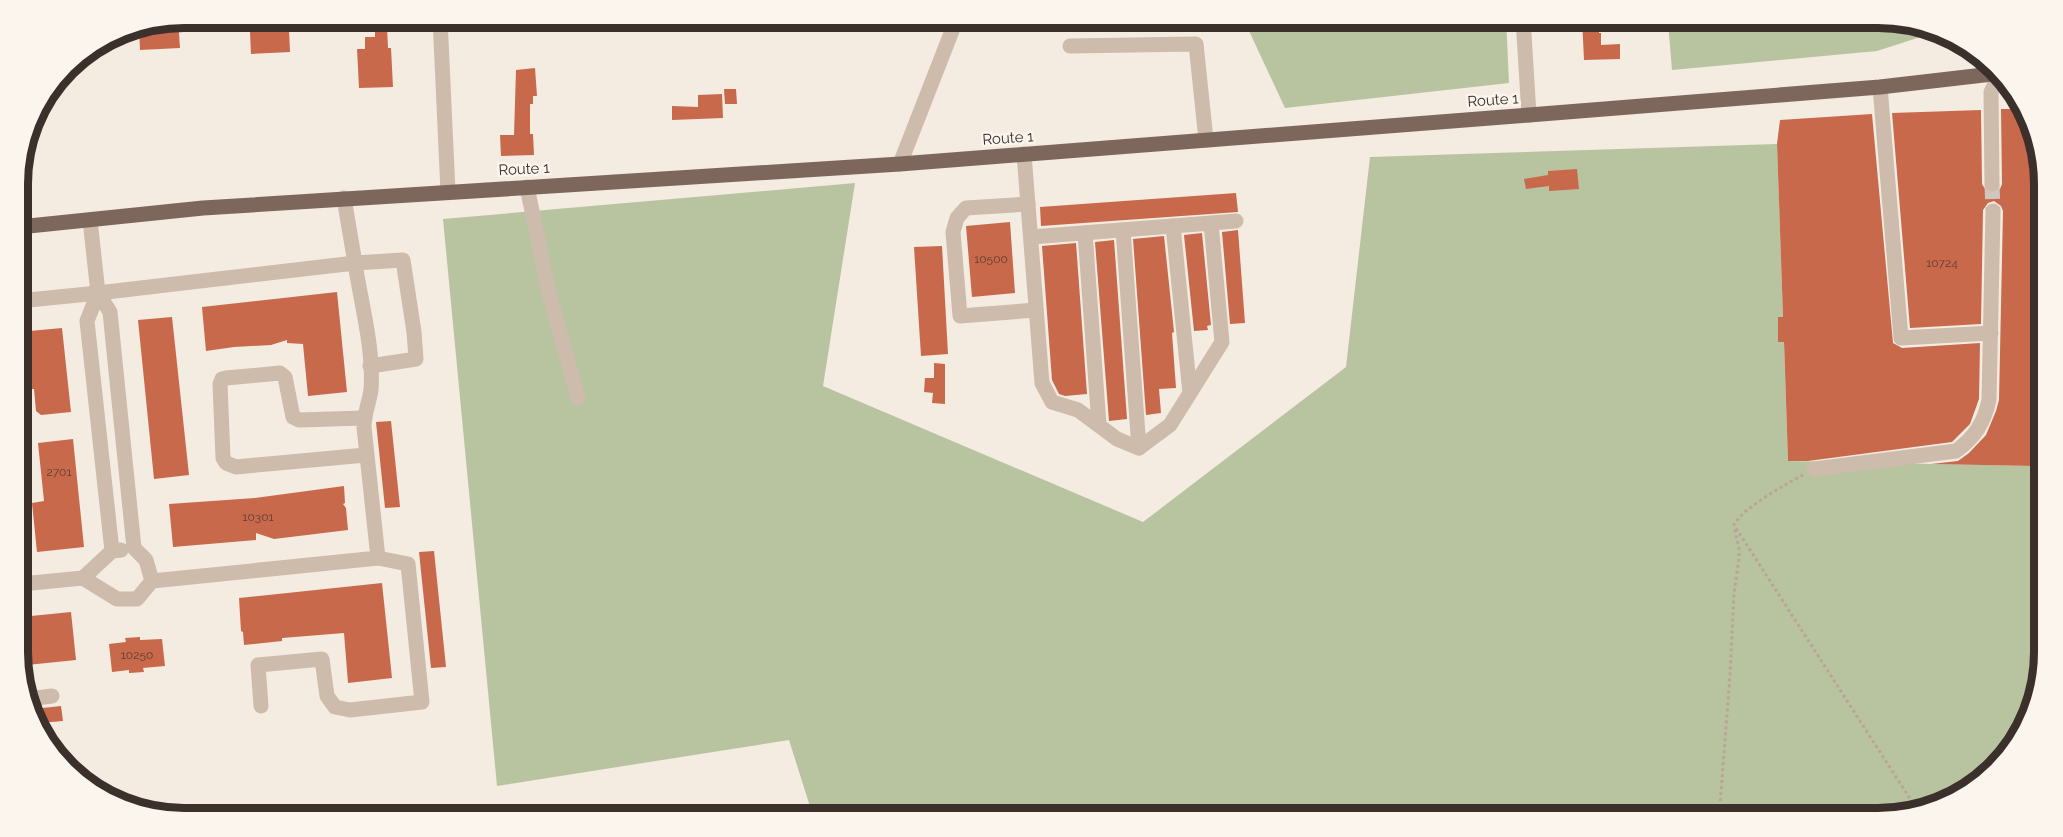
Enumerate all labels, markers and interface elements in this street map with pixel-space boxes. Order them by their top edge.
street label: Route 1 [1467,89,1520,111]
street label: Route 1 [982,127,1035,149]
street label: Route 1 [498,159,551,179]
house number: 10500 [974,252,1008,266]
house number: 10724 [1926,256,1958,270]
house number: 2701 [46,465,72,479]
house number: 10301 [242,510,274,524]
house number: 10250 [121,648,153,662]

